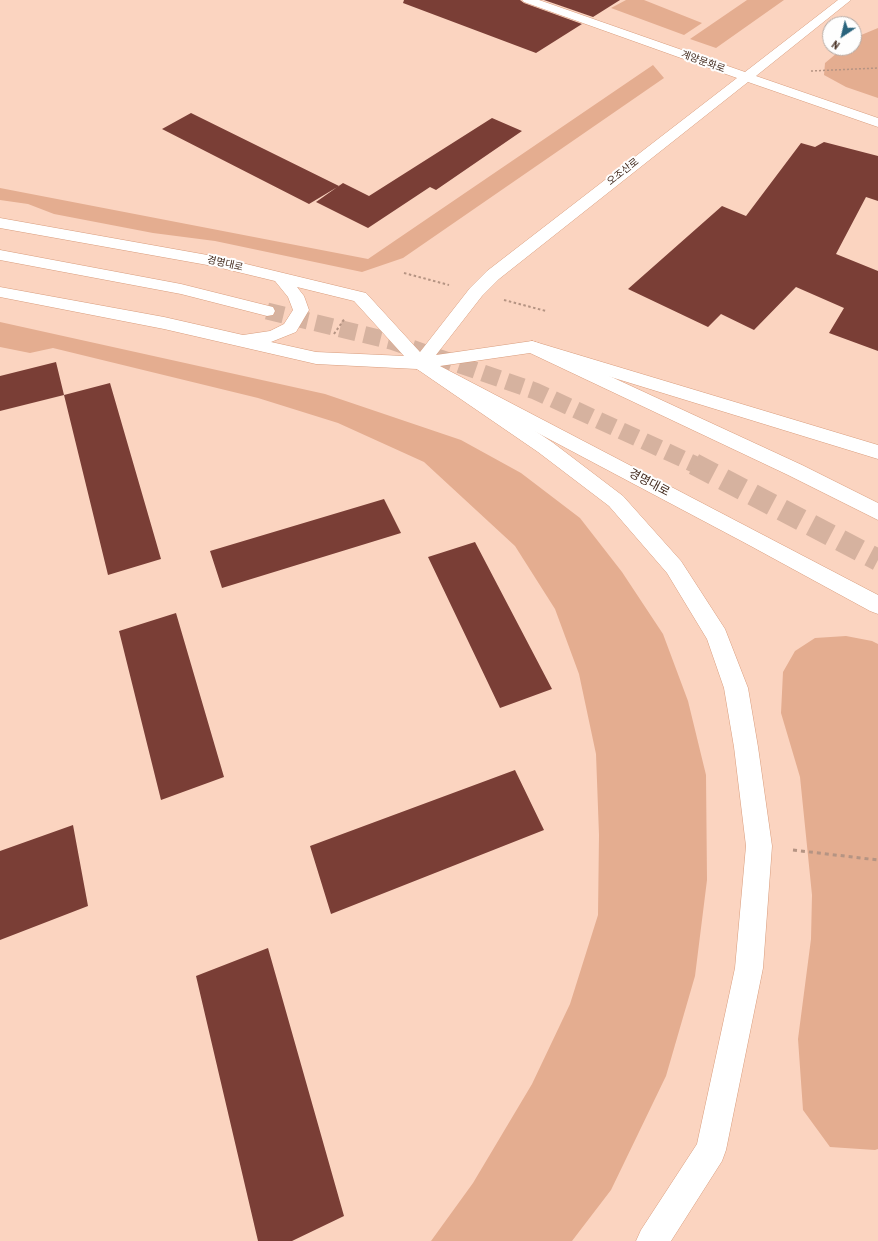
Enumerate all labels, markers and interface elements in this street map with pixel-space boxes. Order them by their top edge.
north arrow [822,16,862,56]
text: N [829,37,842,53]
street label: 계양문화로 [679,48,727,76]
street label: 오조산로 [605,156,641,188]
street label: 경명대로 [206,254,244,274]
street label: 경명대로 [626,466,672,500]

